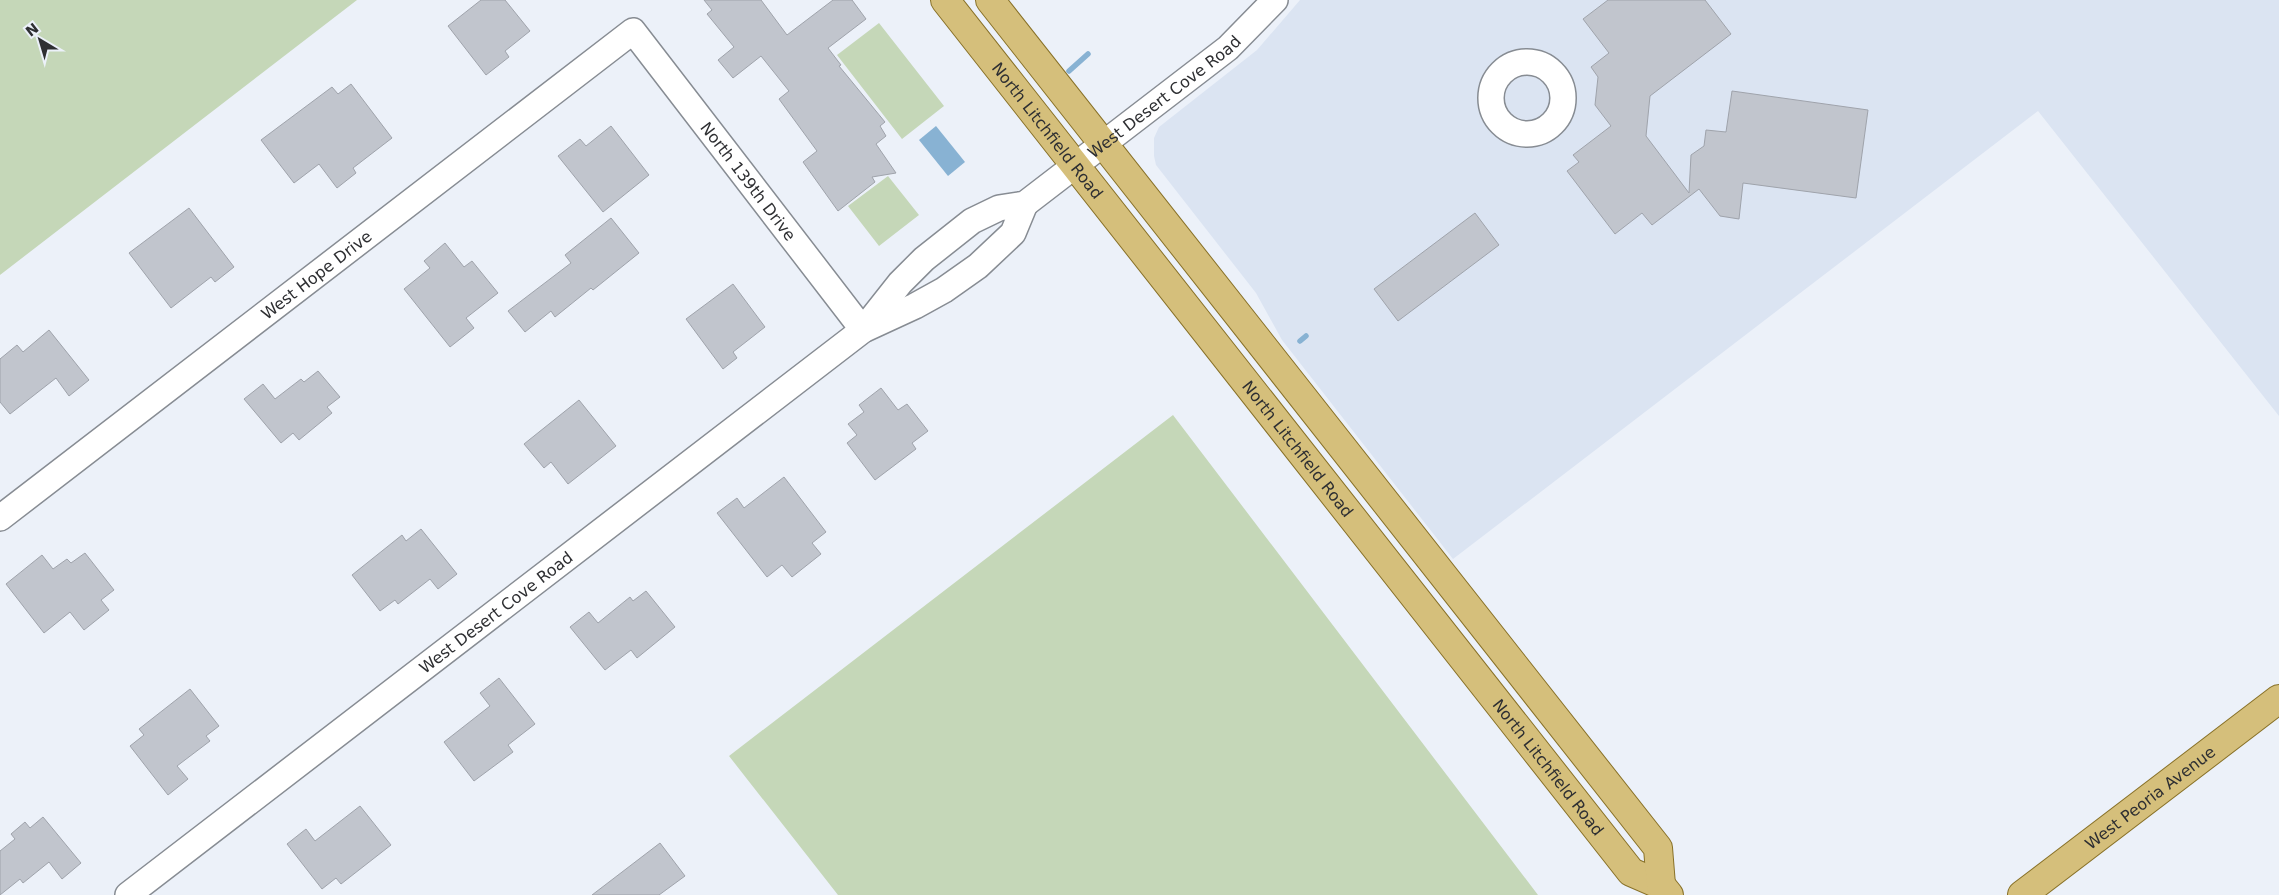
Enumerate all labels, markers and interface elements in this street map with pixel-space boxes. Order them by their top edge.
north arrow [15,15,65,65]
text: N [22,20,42,40]
street label: West Desert Cove Road [1084,32,1245,162]
street label: North Litchfield Road [988,59,1107,203]
street label: North 139th Drive [696,118,800,244]
street label: West Hope Drive [258,227,375,323]
street label: North Litchfield Road [1238,377,1357,521]
street label: West Desert Cove Road [416,548,577,678]
street label: North Litchfield Road [1489,695,1608,839]
street label: West Peoria Avenue [2082,742,2219,853]

